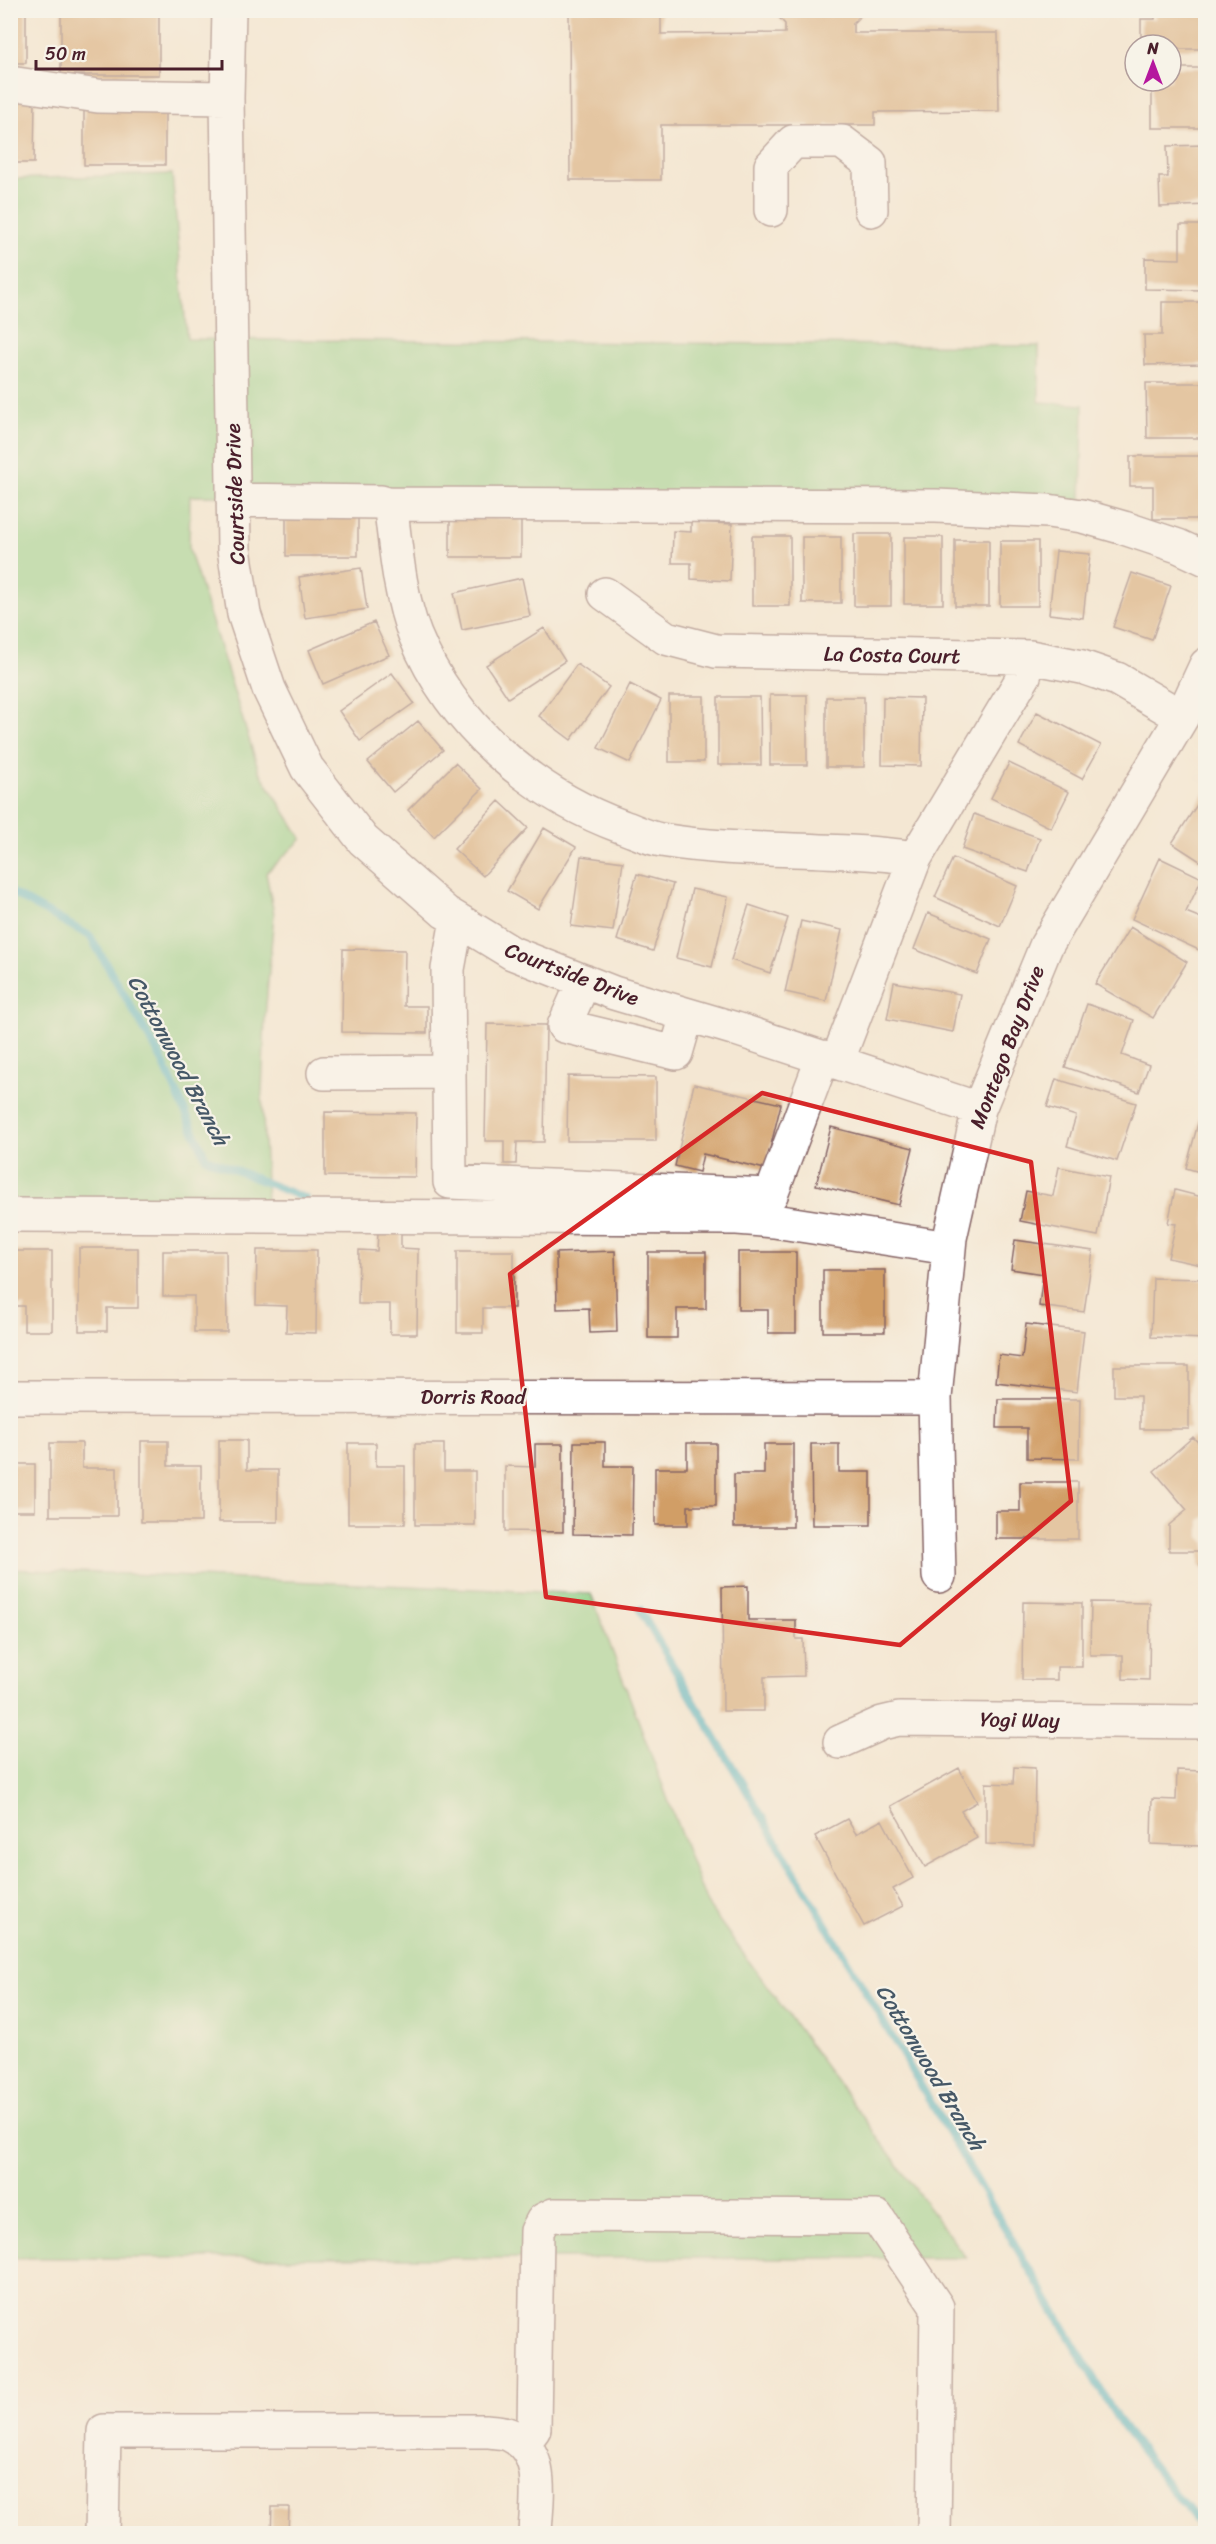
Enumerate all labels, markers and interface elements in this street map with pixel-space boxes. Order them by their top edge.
scale bar [36,33,222,71]
north arrow [1123,33,1183,93]
text: N [1146,34,1159,63]
text: 50 m [45,38,86,70]
street label: Courtside Drive [214,423,256,565]
street label: La Costa Court [823,635,961,675]
street label: Courtside Drive [499,931,645,1017]
street label: Montego Bay Drive [958,960,1056,1134]
water label: Cottonwood Branch [117,968,241,1155]
street label: Dorris Road [420,1378,527,1416]
street label: Yogi Way [980,1700,1060,1740]
water label: Cottonwood Branch [865,1976,997,2160]

